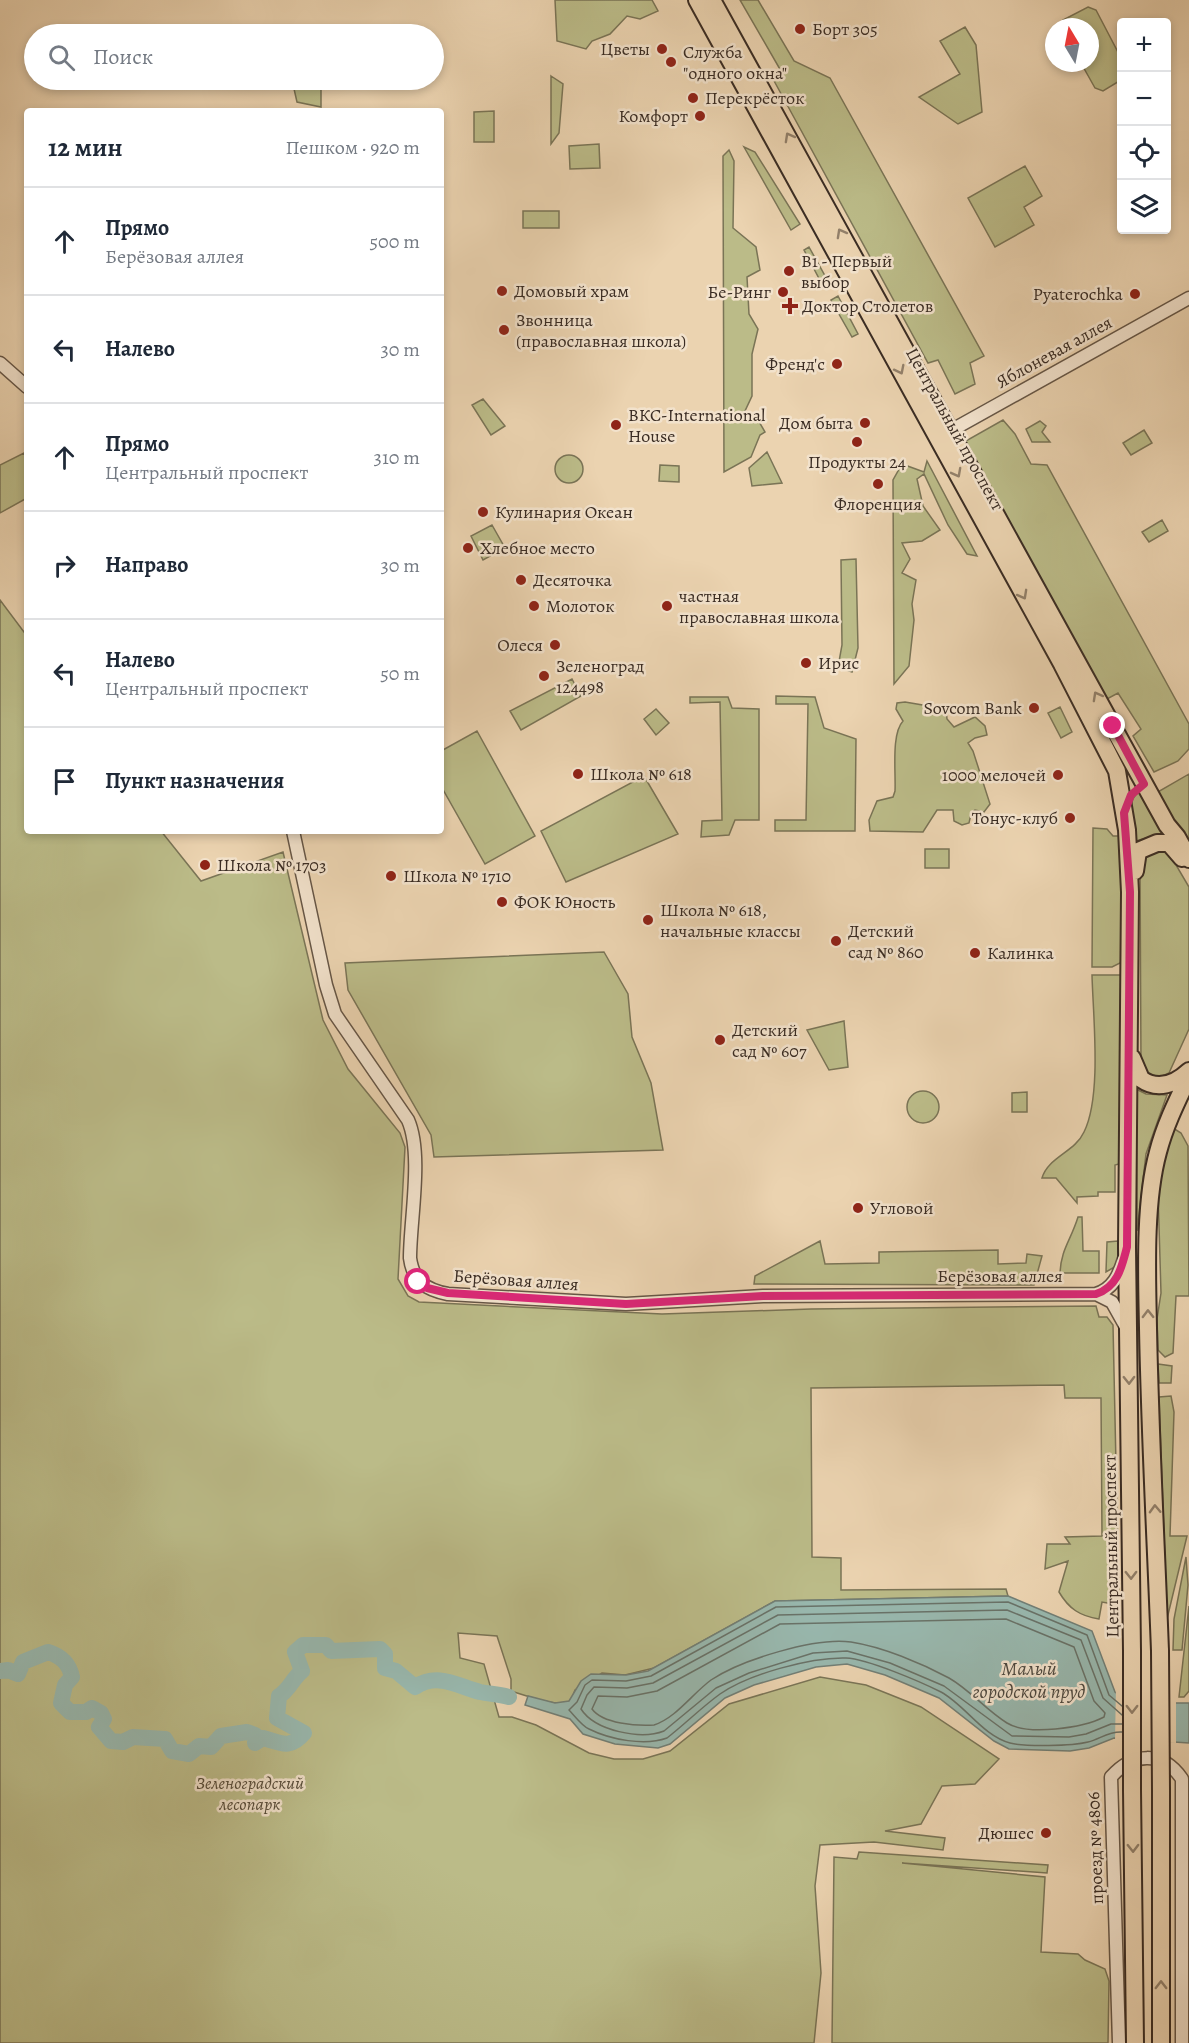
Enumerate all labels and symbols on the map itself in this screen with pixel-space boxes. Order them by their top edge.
place label: Борт 305 [812,17,878,41]
north arrow [1045,18,1099,72]
marker: Борт 305 [793,22,807,36]
place label: Цветы [600,37,650,61]
place label: Служба "одного окна" [683,40,787,85]
marker: Цветы [655,42,669,56]
marker: Служба "одного окна" [664,55,678,69]
place label: Перекрёсток [705,86,805,110]
marker: Перекрёсток [686,91,700,105]
place label: Комфорт [618,104,688,128]
marker: Комфорт [693,109,707,123]
one-way arrow [785,133,796,143]
one-way arrow [837,229,848,239]
place label: В1 - Первый выбор [801,249,892,294]
marker: В1 - Первый выбор [782,264,796,278]
place label: Домовый храм [514,279,629,303]
place label: Бе-Ринг [707,280,771,304]
place label: Pyaterochka [1033,282,1124,306]
marker: Домовый храм [495,284,509,298]
marker: Бе-Ринг [776,285,790,299]
marker: Pyaterochka [1128,287,1142,301]
place label: Доктор Столетов [802,294,933,318]
marker: Доктор Столетов [783,299,797,313]
place label: Звонница (православная школа) [516,308,686,353]
street label: Яблоневая аллея [992,310,1116,394]
marker: Звонница (православная школа) [497,323,511,337]
street label: Центральный проспект [900,343,1010,515]
place label: Френд'с [765,352,825,376]
marker: Френд'с [830,357,844,371]
one-way arrow [893,364,904,375]
place label: ВКС-International House [628,403,766,448]
place label: Дом быта [779,411,854,435]
marker: Дом быта [858,416,872,430]
marker: ВКС-International House [609,418,623,432]
marker: Продукты 24 [850,435,864,449]
place label: Продукты 24 [808,450,906,474]
one-way arrow [950,467,961,477]
marker: Флоренция [871,477,885,491]
place label: Флоренция [834,492,922,516]
place label: Кулинария Океан [495,500,633,524]
marker: Кулинария Океан [476,505,490,519]
place label: Хлебное место [480,536,595,560]
marker: Хлебное место [461,541,475,555]
place label: Десяточка [533,568,613,592]
marker: Десяточка [514,573,528,587]
place label: частная православная школа [679,584,840,629]
one-way arrow [1016,588,1027,599]
place label: Молоток [546,594,615,618]
marker: Молоток [527,599,541,613]
marker: частная православная школа [660,599,674,613]
place label: Олеся [497,633,543,657]
marker: Олеся [548,638,562,652]
place label: Ирис [818,651,860,675]
place label: Зеленоград 124498 [556,654,645,699]
marker: Ирис [799,656,813,670]
marker: Зеленоград 124498 [537,669,551,683]
one-way arrow [1092,692,1104,702]
place label: Sovcom Bank [924,696,1022,720]
marker: Sovcom Bank [1027,701,1041,715]
route end [1099,712,1125,738]
place label: Школа № 618 [590,762,692,786]
place label: 1000 мелочей [942,763,1046,787]
marker: Школа № 618 [571,767,585,781]
marker: 1000 мелочей [1051,768,1065,782]
place label: Тонус-клуб [972,806,1058,830]
marker: Тонус-клуб [1063,811,1077,825]
place label: Школа № 1703 [217,853,326,877]
marker: Школа № 1703 [198,858,212,872]
place label: Школа № 1710 [403,864,511,888]
marker: Школа № 1710 [384,869,398,883]
place label: ФОК Юность [514,890,616,914]
marker: ФОК Юность [495,895,509,909]
place label: Школа № 618, начальные классы [660,898,801,943]
marker: Школа № 618, начальные классы [641,913,655,927]
place label: Детский сад № 860 [848,919,924,964]
marker: Детский сад № 860 [829,934,843,948]
place label: Калинка [987,941,1055,965]
marker: Калинка [968,946,982,960]
place label: Детский сад № 607 [732,1018,807,1063]
marker: Детский сад № 607 [713,1033,727,1047]
place label: Угловой [870,1196,933,1220]
marker: Угловой [851,1201,865,1215]
street label: Берёзовая аллея [453,1264,579,1296]
street label: Берёзовая аллея [937,1264,1063,1288]
route start [404,1268,430,1294]
one-way arrow [1142,1309,1154,1318]
one-way arrow [1123,1375,1135,1384]
street label: Центральный проспект [1097,1454,1125,1638]
one-way arrow [1148,1504,1161,1513]
one-way arrow [1125,1570,1137,1579]
water label: Малый городской пруд [973,1655,1085,1705]
one-way arrow [1126,1705,1138,1714]
park label: Зеленоградский лесопарк [196,1771,304,1816]
street label: проезд № 4806 [1081,1791,1109,1905]
place label: Дюшес [979,1821,1034,1845]
marker: Дюшес [1039,1826,1053,1840]
one-way arrow [1126,1844,1139,1853]
one-way arrow [1155,1980,1167,1989]

